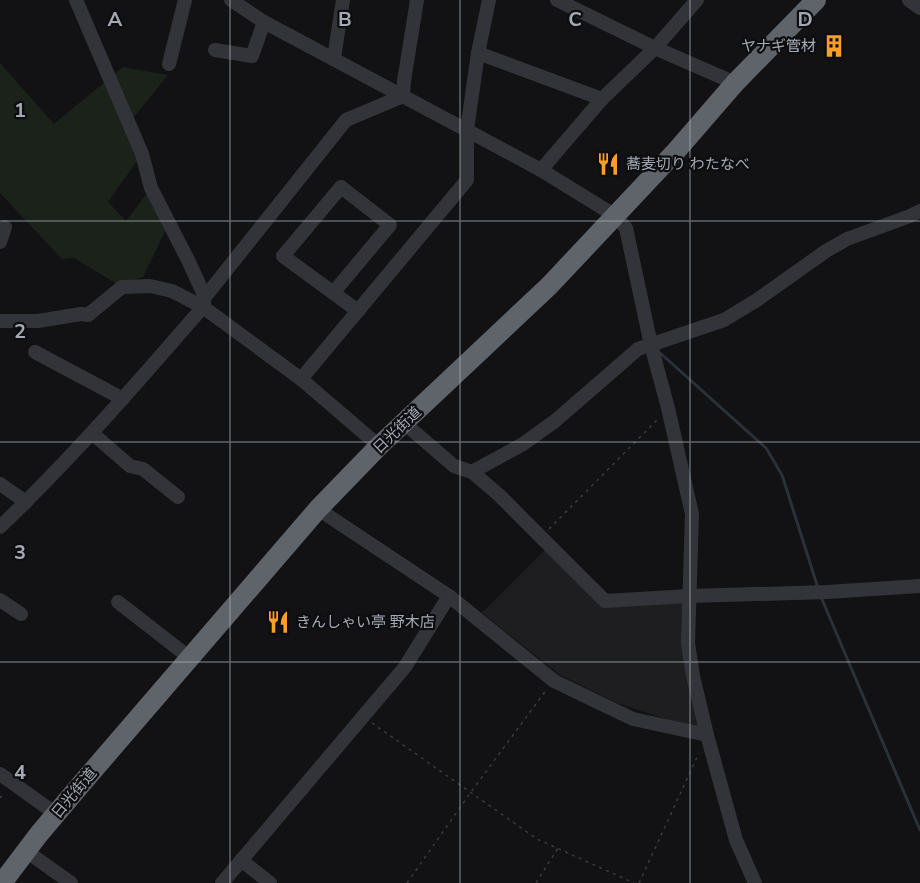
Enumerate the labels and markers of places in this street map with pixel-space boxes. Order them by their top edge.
building icon: ヤナギ管材 [821,33,847,59]
place label: ヤナギ管材 [741,36,816,56]
restaurant icon: 蕎麦切り わたなべ [595,151,621,177]
place label: 蕎麦切り わたなべ [626,154,750,174]
restaurant icon: きんしゃい亭 野木店 [265,609,291,635]
place label: きんしゃい亭 野木店 [296,612,435,632]

